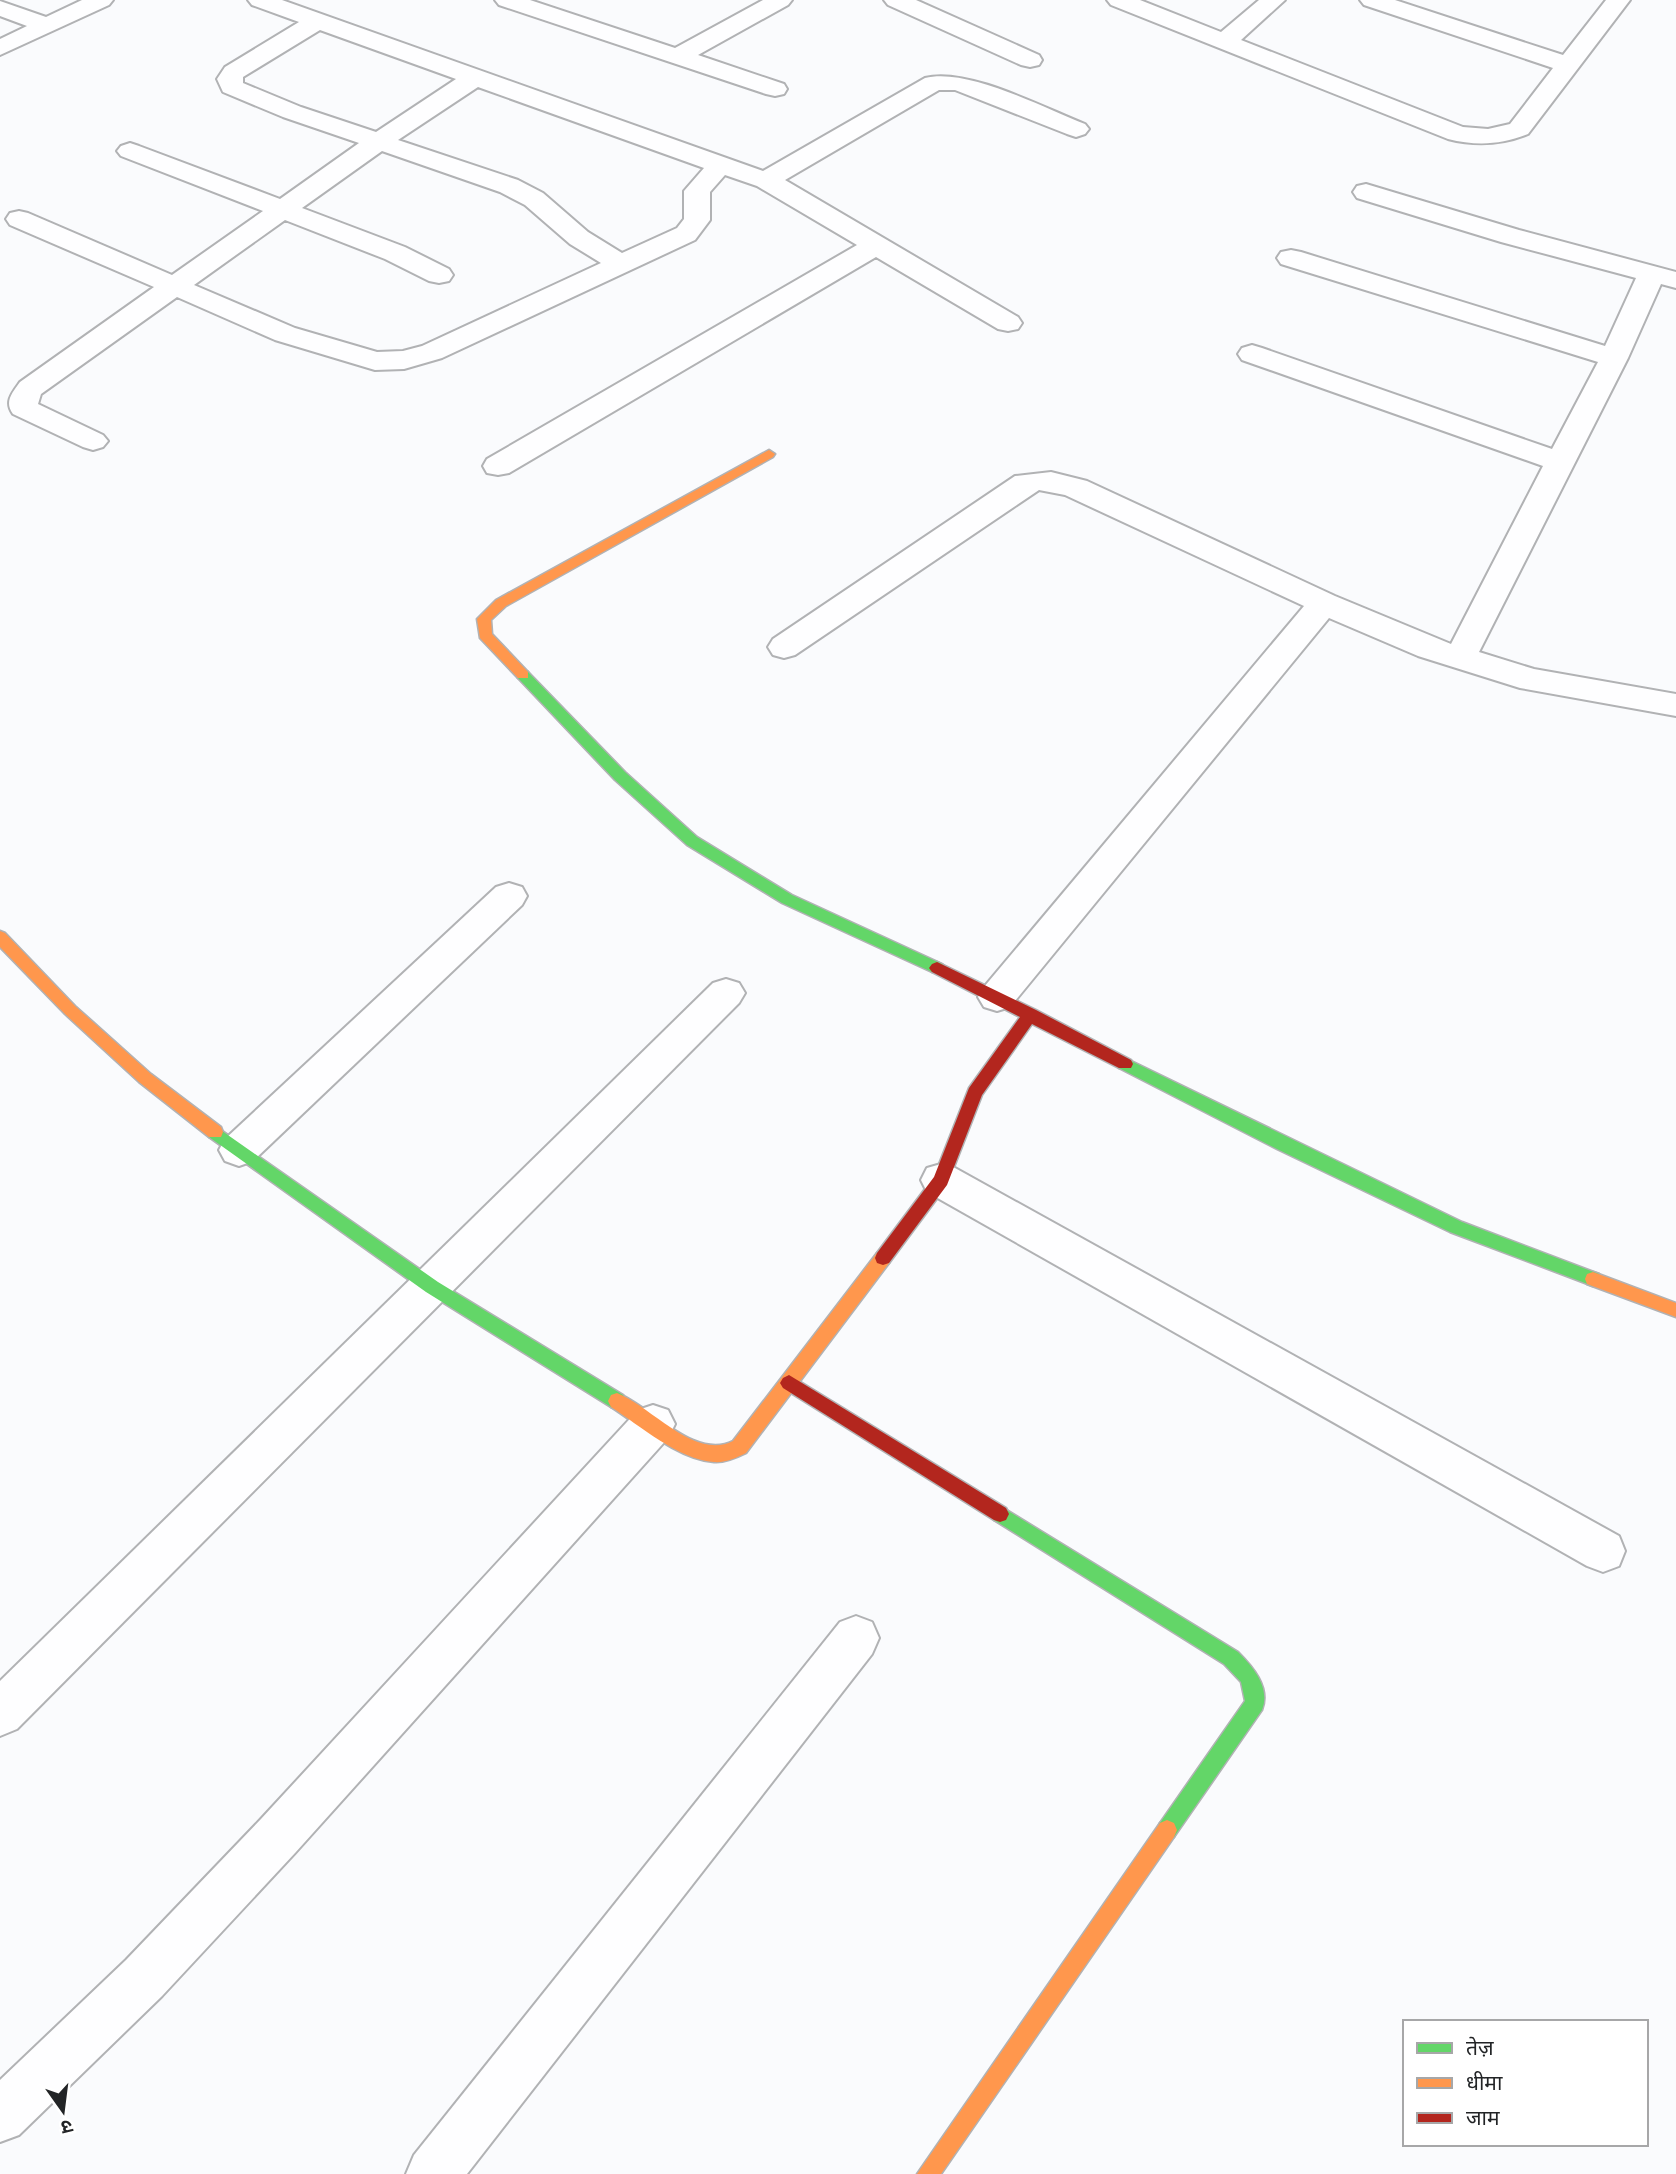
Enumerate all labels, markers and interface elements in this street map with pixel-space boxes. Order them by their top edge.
legend [1403,2020,1648,2146]
text: तेज़ [1466,2034,1494,2059]
text: धीमा [1466,2069,1503,2094]
north arrow [28,2076,98,2146]
text: जाम [1466,2104,1500,2129]
text: उ [58,2115,75,2141]

